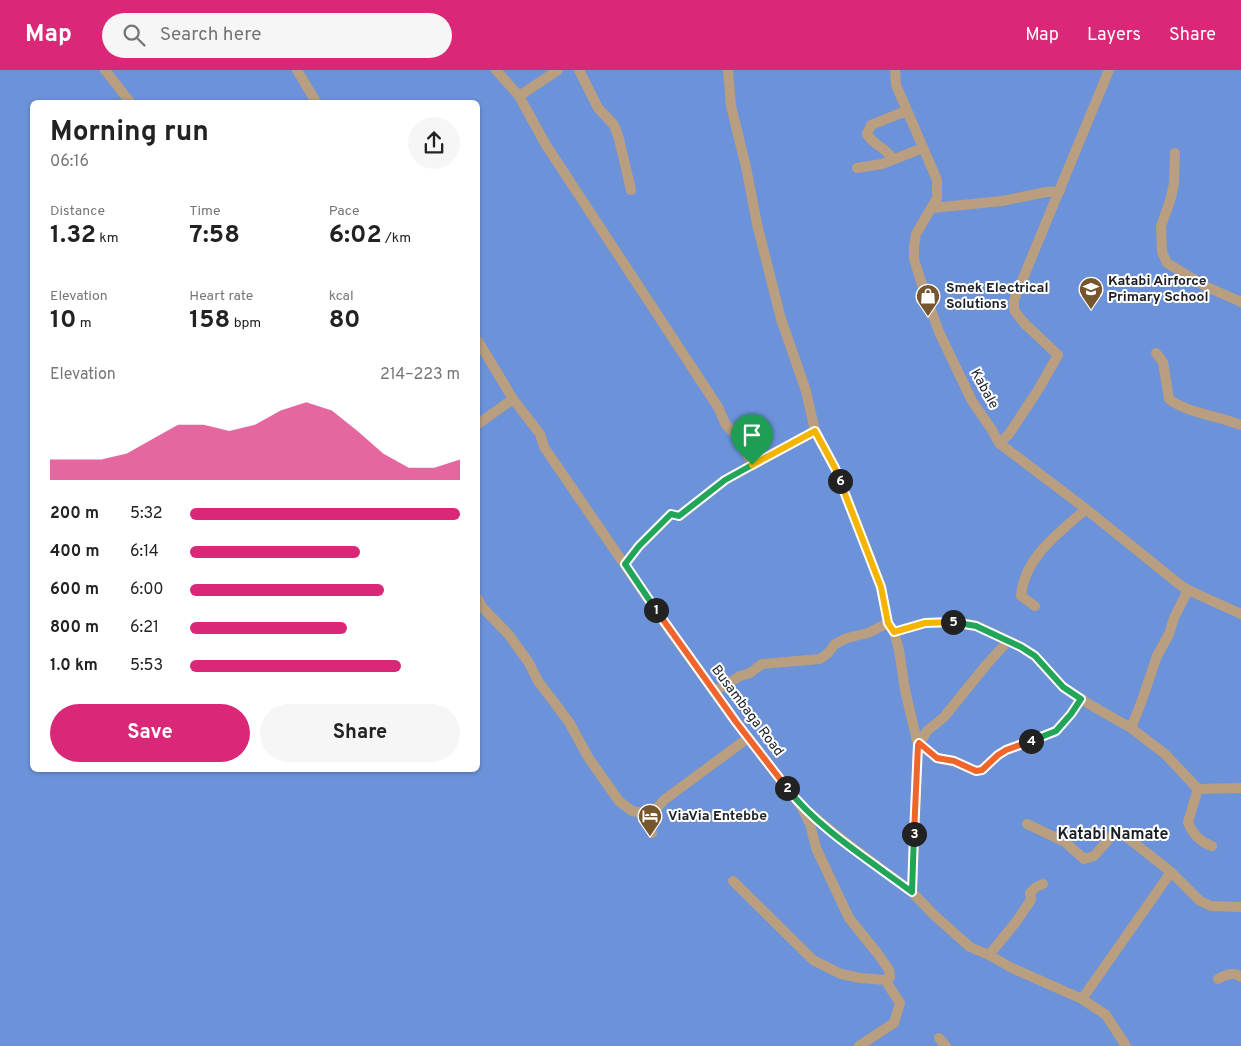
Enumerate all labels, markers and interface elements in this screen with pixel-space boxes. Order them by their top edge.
search box [102,13,452,58]
text: Map [25,20,72,50]
icon: search [120,21,148,49]
text: Search here [160,23,261,47]
text: Map [1025,24,1059,47]
text: Layers [1087,24,1141,47]
text: Share [1169,24,1216,47]
text: Morning run [50,115,209,151]
button: share [408,117,460,169]
text: 06:16 [50,152,89,172]
text: Distance [50,203,105,220]
text: Time [189,203,221,220]
text: Pace [329,203,359,220]
text: 1.32 [50,220,96,252]
text: 7:58 [189,220,240,252]
text: 6:02 [329,220,382,252]
text: km [96,230,119,247]
text: /km [382,230,411,247]
place label: Katabi Airforce Primary School [1108,273,1209,306]
school or university icon: Katabi Airforce Primary School [1078,276,1104,310]
place label: Smek Electrical Solutions [946,280,1048,313]
shop icon: Smek Electrical Solutions [915,283,941,317]
text: Elevation [50,288,108,305]
text: Heart rate [189,288,253,305]
text: kcal [329,288,354,305]
text: 10 [50,305,76,337]
text: 158 [189,305,230,337]
text: 80 [329,305,360,337]
text: m [76,315,92,332]
text: bpm [230,315,261,332]
text: Elevation [50,365,116,385]
text: 214–223 m [380,365,460,385]
street label: Kabale [966,366,1002,412]
pin [731,414,773,465]
icon: arrive [738,421,766,449]
pin: 6 [828,468,852,494]
text: 6 [836,473,845,490]
text: 200 m [50,504,99,524]
text: 5:32 [130,504,163,524]
text: 400 m [50,542,99,562]
text: 6:14 [130,542,159,562]
text: 600 m [50,580,99,600]
text: 6:00 [130,580,164,600]
pin: 1 [644,598,668,622]
text: 1 [654,602,659,619]
pin: 5 [940,610,966,634]
text: 5 [949,614,958,631]
text: 800 m [50,618,99,638]
text: 6:21 [130,618,159,638]
text: 1.0 km [50,656,98,676]
text: 5:53 [130,656,163,676]
street label: Busambaga Road [707,662,787,760]
button: Save [50,704,250,762]
button: Share [260,704,460,762]
pin: 4 [1018,728,1044,754]
text: 4 [1027,733,1036,750]
pin: 2 [774,776,800,800]
text: 2 [783,780,792,797]
hotel icon: ViaVia Entebbe [637,803,663,837]
place label: ViaVia Entebbe [668,808,767,825]
pin: 3 [902,822,926,846]
district label: Katabi Namate [1058,825,1168,845]
text: 3 [910,826,919,843]

